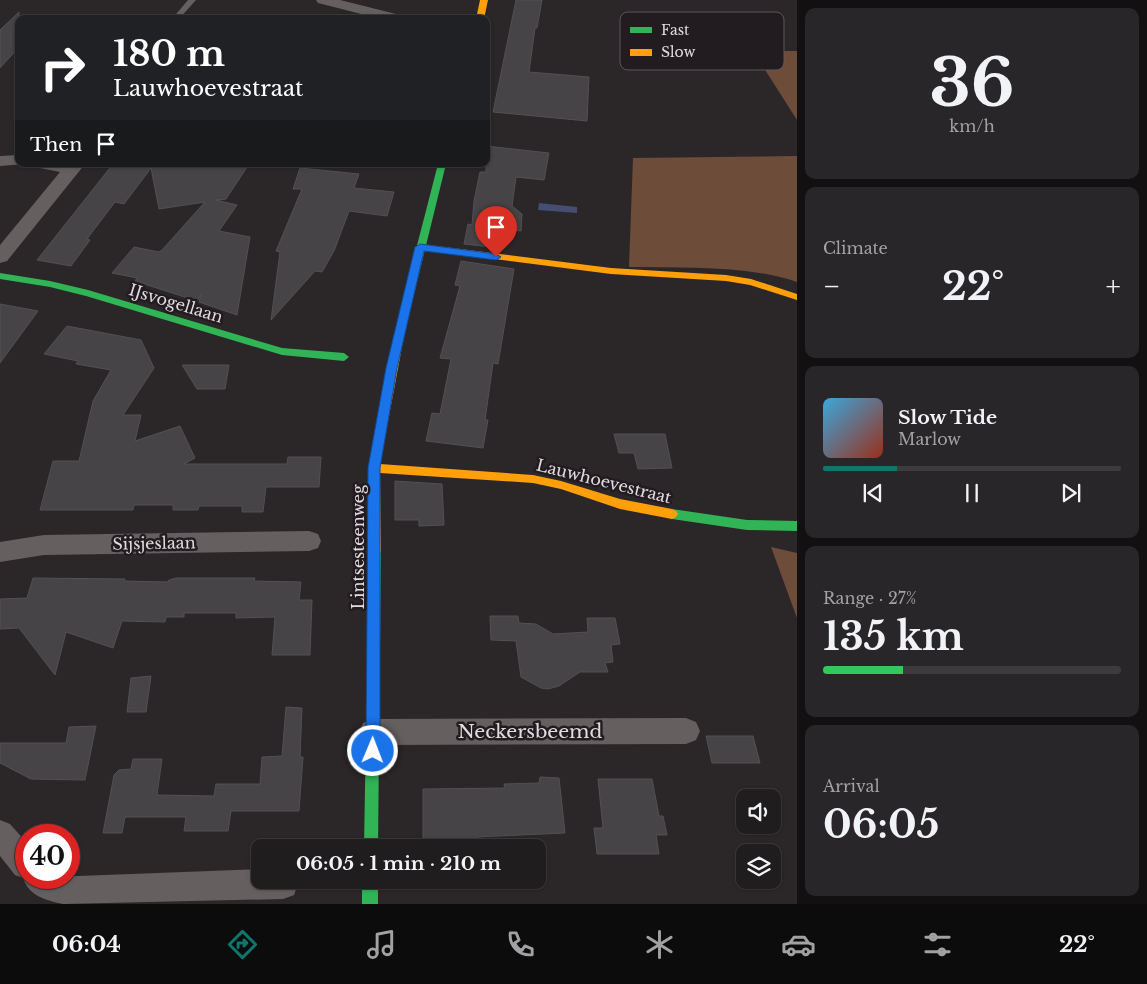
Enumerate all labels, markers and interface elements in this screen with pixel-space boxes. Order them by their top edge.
legend [620,12,784,70]
text: Fast [661,21,690,39]
text: 180 m [113,32,225,75]
icon: right [30,35,95,100]
text: Slow [661,43,695,61]
text: 36 [929,43,1015,124]
text: Lauwhoevestraat [113,75,303,102]
text: km/h [949,116,995,136]
icon: arrive [92,130,120,158]
text: Then [30,133,82,156]
pin [475,206,517,257]
icon: arrive [482,213,510,241]
text: Climate [823,238,888,258]
text: 22° [942,263,1004,310]
text: − [823,269,841,304]
text: + [1106,269,1121,304]
street label: IJsvogellaan [127,279,225,327]
text: Slow Tide [898,406,997,429]
text: Marlow [898,429,961,449]
street label: Lauwhoevestraat [534,455,674,507]
icon: previous [859,479,887,507]
icon: pause [958,479,986,507]
icon: next [1057,479,1085,507]
street label: Lintsesteenweg [348,484,368,610]
street label: Sijsjeslaan [112,532,196,554]
text: Range · 27% [823,588,917,608]
text: 135 km [823,613,964,660]
street label: Neckersbeemd [458,720,602,743]
position arrow [346,724,398,776]
text: Arrival [823,776,880,796]
map controls [736,789,781,889]
button: sound [736,789,781,834]
text: 06:05 [823,801,939,848]
speed limit sign: 40 [15,824,80,889]
button: layers [736,844,781,889]
text: 06:05 · 1 min · 210 m [296,852,501,875]
icon: directions [225,927,260,962]
icon: music [364,927,399,962]
icon: phone [503,927,538,962]
icon: climate [642,927,677,962]
icon: car [781,927,816,962]
icon: filters [920,927,955,962]
text: 06:04 [52,931,121,958]
text: 22° [1059,931,1095,958]

